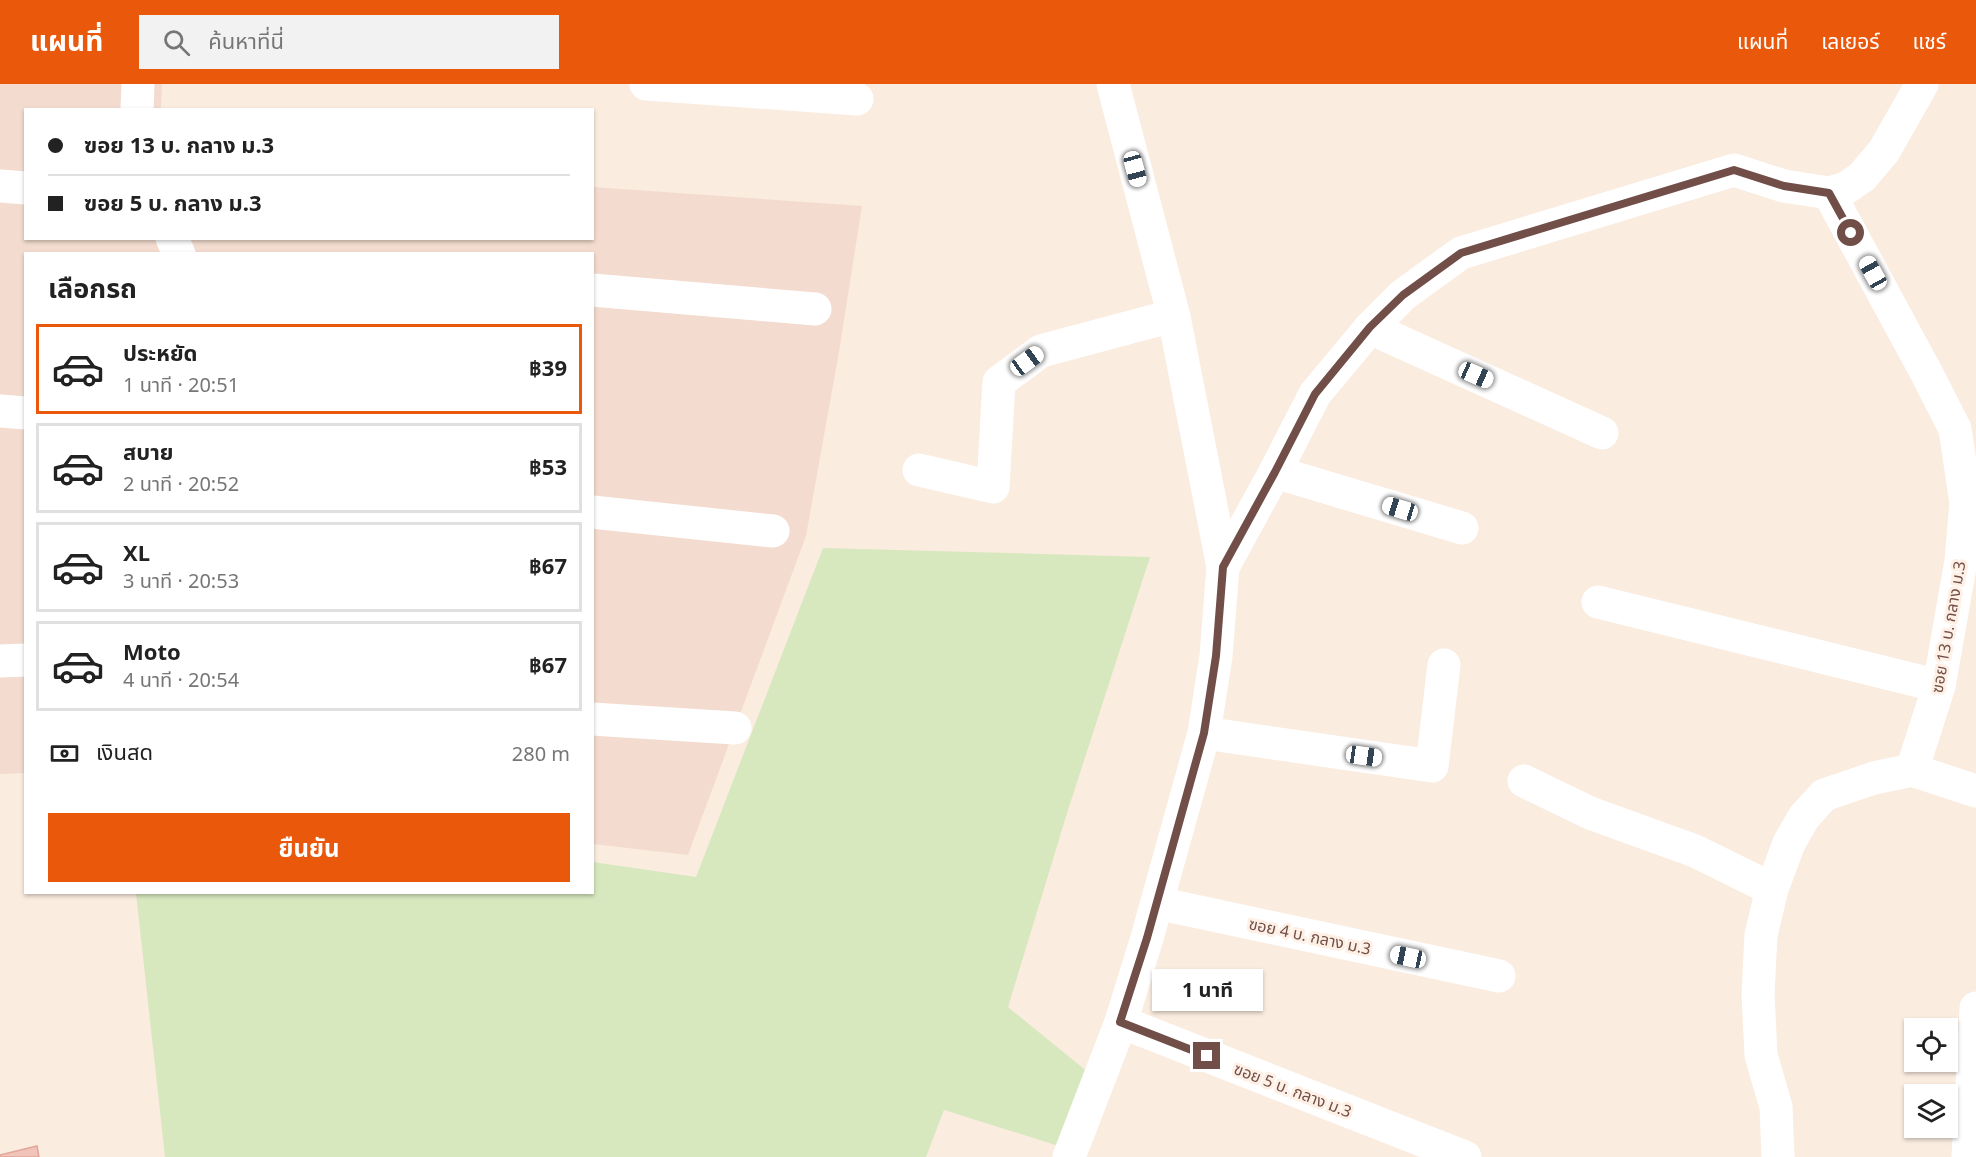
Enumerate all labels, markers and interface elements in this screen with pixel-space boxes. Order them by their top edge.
search box [139,15,559,69]
text: แผนที่ [30,21,103,59]
text: ค้นหาที่นี่ [208,25,284,55]
icon: search [160,26,193,59]
text: แผนที่ [1737,27,1788,55]
text: เลเยอร์ [1821,27,1880,55]
text: แชร์ [1913,27,1946,55]
text: ฃอย 13 บ. กลาง ม.3 [84,129,274,159]
car [1122,149,1148,189]
text: ฃอย 5 บ. กลาง ม.3 [84,187,262,217]
route start [1837,219,1864,246]
car [1856,253,1890,293]
text: เลือกรถ [48,269,137,306]
text: ประหยัด [123,337,198,367]
icon: car [51,342,105,396]
car [1007,343,1047,379]
text: ฿39 [529,352,567,382]
car [1456,359,1496,391]
text: 1 นาที · 20:51 [123,371,239,398]
text: สบาย [123,436,173,466]
icon: car [51,441,105,495]
text: ฿53 [529,451,567,481]
text: 2 นาที · 20:52 [123,470,239,497]
car [1380,495,1420,523]
text: XL [123,537,150,567]
icon: car [51,540,105,594]
text: ฿67 [529,550,567,580]
street label: ฃอย 13 บ. กลาง ม.3 [1926,559,1970,695]
text: 3 นาที · 20:53 [123,567,239,594]
text: Moto [123,636,181,666]
icon: car [51,639,105,693]
text: ฿67 [529,649,567,679]
text: 4 นาที · 20:54 [123,666,239,693]
text: เงินสด [96,736,153,766]
icon: cash [48,737,81,770]
text: 280 m [512,740,570,767]
car [1345,745,1383,767]
button: ยืนยัน [48,813,570,882]
street label: ฃอย 4 บ. กลาง ม.3 [1247,912,1373,960]
car [1389,944,1427,970]
callout: 1 นาที [1152,969,1262,1011]
text: 1 นาที [1182,976,1233,1003]
map controls [1904,1018,1958,1138]
button: locate [1904,1018,1958,1072]
route end [1193,1042,1220,1069]
street label: ฃอย 5 บ. กลาง ม.3 [1231,1057,1355,1123]
button: layers [1904,1084,1958,1138]

